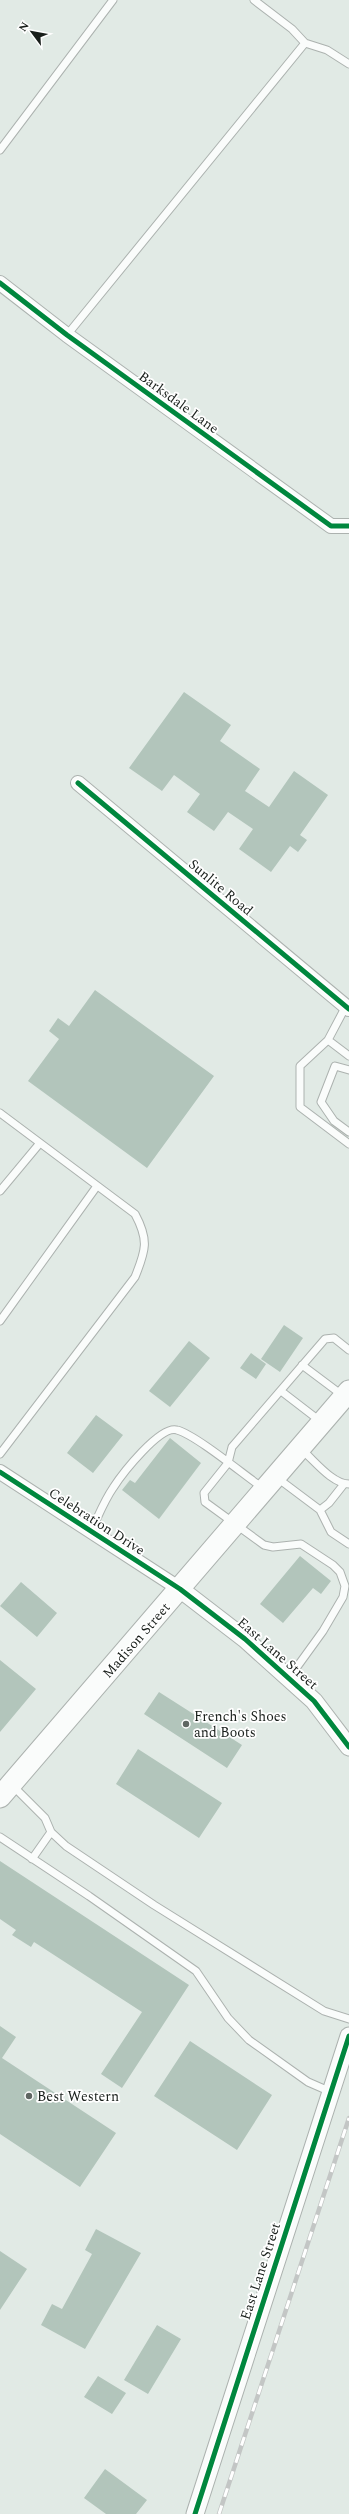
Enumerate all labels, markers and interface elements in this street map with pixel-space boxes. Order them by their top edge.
north arrow [12,12,52,52]
text: N [14,19,34,35]
street label: Barksdale Lane [134,366,223,439]
street label: Sunlite Road [184,854,258,921]
street label: Celebration Drive [44,1482,149,1561]
street label: Madison Street [97,1598,175,1683]
street label: East Lane Street [233,1612,323,1695]
place label: French's Shoes and Boots [194,1706,287,1743]
marker: French's Shoes and Boots [181,1719,191,1729]
place label: Best Western [37,2086,119,2107]
marker: Best Western [24,2091,34,2101]
street label: East Lane Street [235,2220,286,2323]

